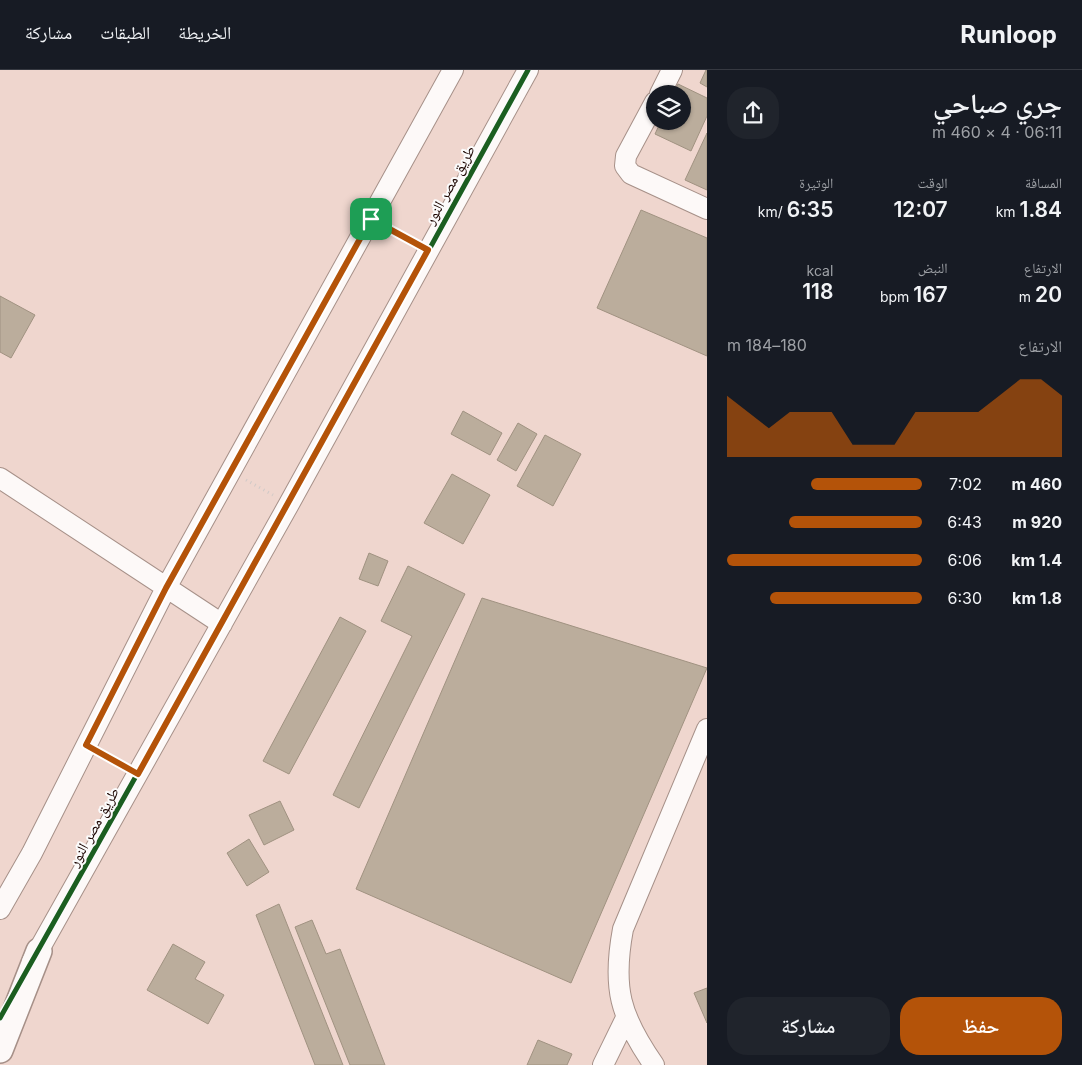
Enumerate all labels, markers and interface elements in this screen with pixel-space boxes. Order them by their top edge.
text: Runloop [960,20,1057,49]
text: مشاركة [25,22,72,43]
text: الطبقات [100,22,150,43]
text: الخريطة [178,22,231,43]
map controls [646,85,691,130]
button: layers [646,85,691,130]
text: جري صباحي [933,86,1062,120]
button: share [727,87,779,139]
text: 06:11 · 4 × 460 m [932,122,1062,142]
street label: طريق مصر النور [420,142,480,229]
text: الوتيرة [799,174,833,191]
text: الوقت [918,174,948,191]
text: المسافة [1025,174,1062,191]
text: 6:35 [787,197,833,222]
text: 12:07 [893,197,948,222]
text: 1.84 [1020,197,1062,222]
pin [350,198,392,240]
text: /km [758,203,787,220]
text: km [996,203,1020,220]
icon: arrive [357,205,385,233]
text: النبض [918,259,948,276]
text: الارتفاع [1024,259,1062,276]
text: kcal [807,262,833,279]
text: 118 [802,279,833,304]
text: 167 [913,282,948,307]
text: 20 [1035,282,1062,307]
text: bpm [880,288,913,305]
text: m [1019,288,1035,305]
text: 180–184 m [727,335,807,355]
text: الارتفاع [1018,336,1062,356]
text: 7:02 [949,474,982,494]
text: 460 m [1012,474,1062,494]
text: 6:43 [947,512,982,532]
text: 920 m [1012,512,1062,532]
text: 6:06 [947,550,982,570]
text: 1.4 km [1011,550,1062,570]
text: 6:30 [947,588,982,608]
text: 1.8 km [1012,588,1062,608]
street label: طريق مصر النور [64,784,124,871]
button: مشاركة [727,997,890,1055]
button: حفظ [900,997,1062,1055]

